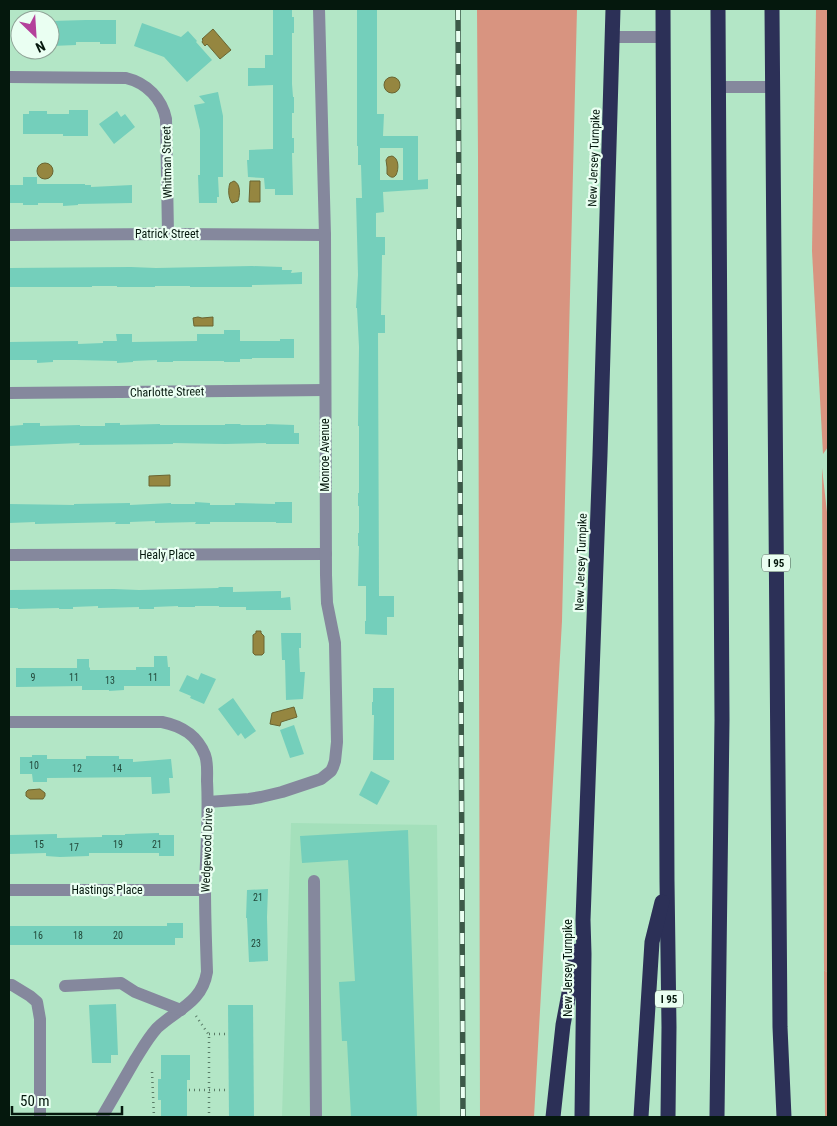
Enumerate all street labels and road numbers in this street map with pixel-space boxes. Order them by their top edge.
street label: New Jersey Turnpike [585,109,603,207]
street label: Whitman Street [159,125,175,198]
street label: Patrick Street [135,227,200,241]
street label: Charlotte Street [130,384,205,400]
street label: Monroe Avenue [318,418,332,492]
street label: New Jersey Turnpike [572,513,590,611]
street label: Healy Place [139,548,195,562]
road number: I 95 [762,554,790,572]
street label: Wedgewood Drive [199,807,215,893]
street label: Hastings Place [71,883,143,897]
street label: New Jersey Turnpike [561,919,575,1017]
road number: I 95 [655,991,683,1008]

